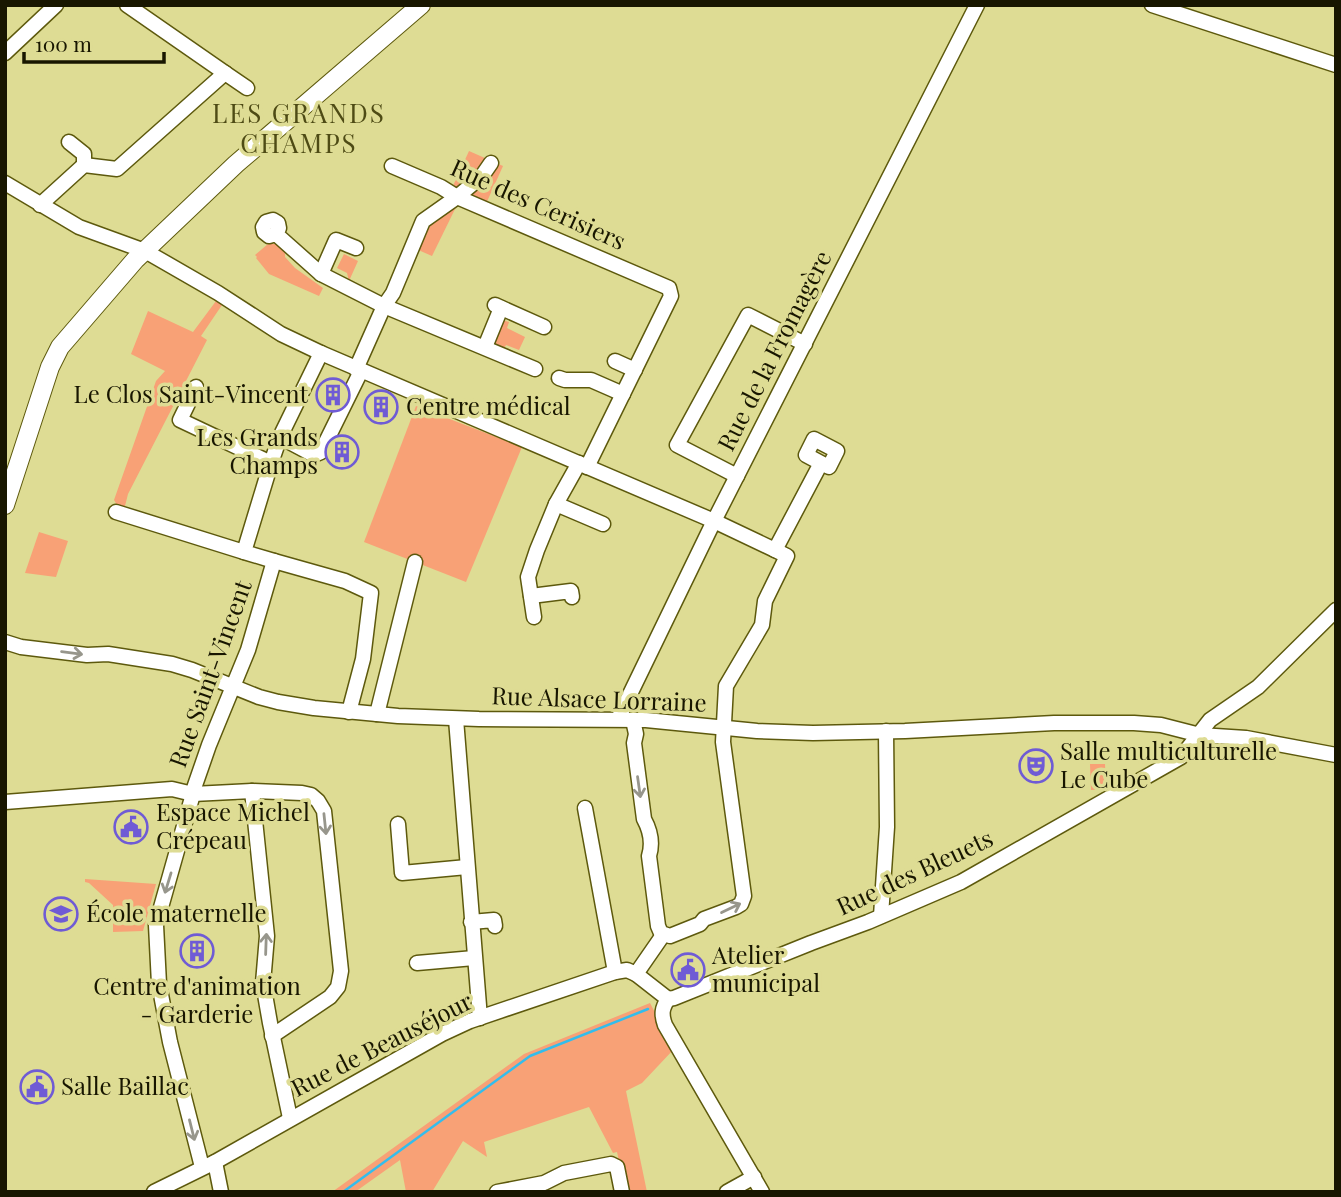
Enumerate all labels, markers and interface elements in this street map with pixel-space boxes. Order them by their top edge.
scale bar [24,21,164,65]
text: 100 m [35,29,92,57]
district label: LES GRANDS CHAMPS [212,95,386,160]
street label: Rue des Cerisiers [446,150,631,256]
street label: Rue de la Fromagère [709,245,838,456]
building icon: Le Clos Saint-Vincent [314,376,352,414]
place label: Le Clos Saint-Vincent [74,377,308,409]
building icon: Centre médical [362,388,400,426]
place label: Centre médical [406,389,571,421]
place label: Les Grands Champs [197,420,318,480]
building icon: Les Grands Champs [323,433,361,471]
street label: Rue Saint-Vincent [160,575,258,771]
one-way arrow [61,647,83,660]
street label: Rue Alsace Lorraine [491,678,707,718]
place label: Salle multiculturelle Le Cube [1060,734,1277,794]
theatre icon: Salle multiculturelle Le Cube [1017,747,1055,785]
one-way arrow [633,775,646,798]
place label: Espace Michel Crépeau [156,795,310,855]
public building icon: Espace Michel Crépeau [112,808,150,846]
one-way arrow [319,812,332,834]
street label: Rue des Bleuets [831,821,998,921]
one-way arrow [160,872,173,894]
school or university icon: École maternelle [42,895,80,933]
place label: École maternelle [86,896,267,928]
one-way arrow [720,900,741,914]
building icon: Centre d'animation - Garderie [178,932,216,970]
one-way arrow [259,933,272,956]
place label: Atelier municipal [711,938,820,998]
public building icon: Atelier municipal [669,951,707,989]
place label: Centre d'animation - Garderie [93,969,301,1029]
street label: Rue de Beauséjour [285,983,478,1103]
public building icon: Salle Baillac [18,1068,56,1106]
place label: Salle Baillac [61,1069,189,1101]
one-way arrow [186,1118,199,1141]

